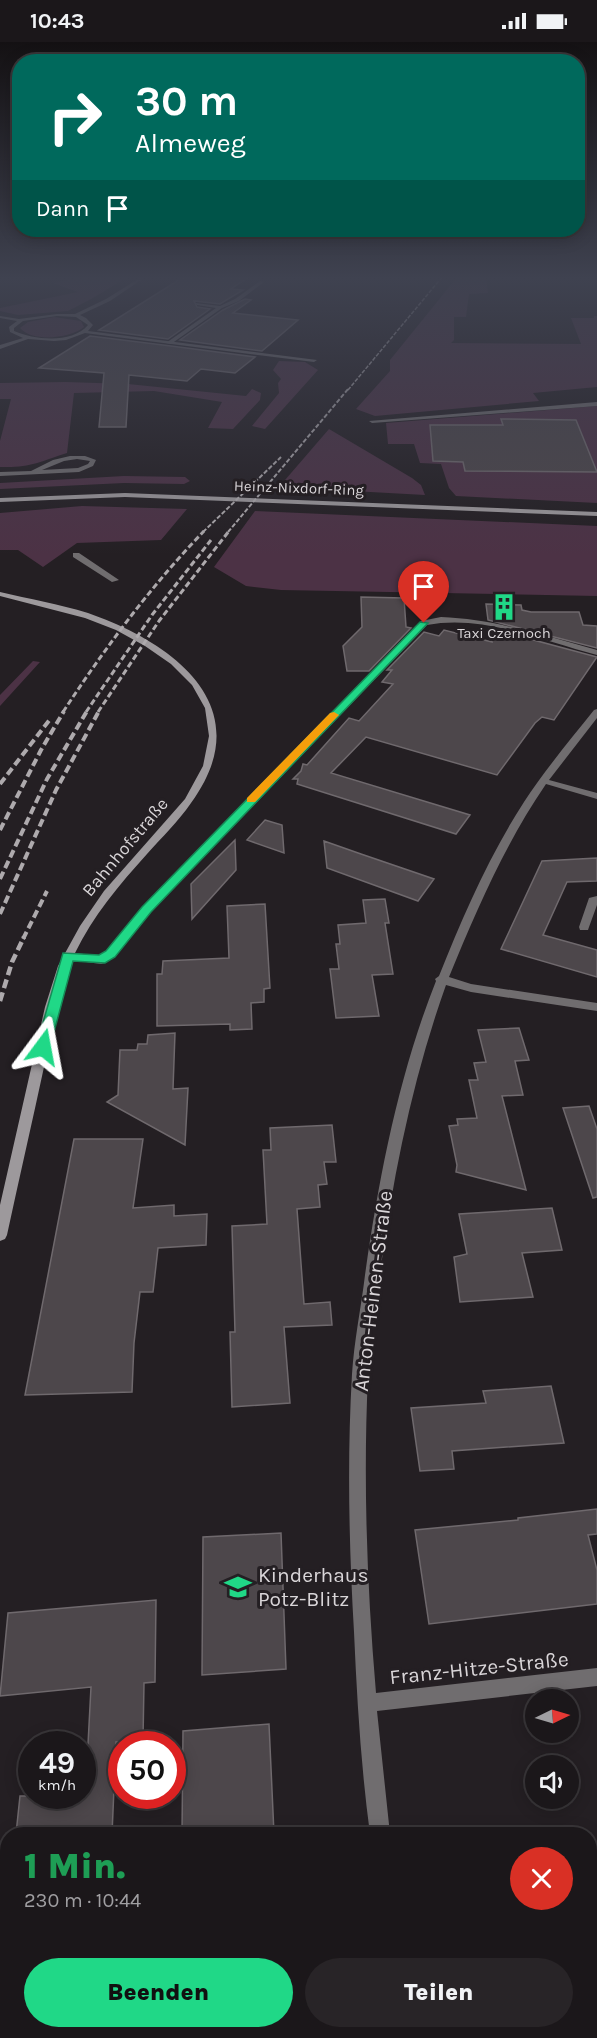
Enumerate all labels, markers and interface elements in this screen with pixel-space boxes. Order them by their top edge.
text: 10:43 [30,8,84,34]
text: 30 m [135,76,238,126]
icon: right [36,78,114,156]
text: Almeweg [135,127,246,159]
icon: arrive [101,192,134,225]
text: Dann [36,196,89,222]
street label: Heinz-Nixdorf-Ring [234,477,365,499]
pin [398,561,449,623]
icon: arrive [407,570,440,603]
building icon: Taxi Czernoch [489,592,519,622]
place label: Taxi Czernoch [457,624,551,642]
street label: Bahnhofstraße [77,793,173,901]
position arrow [11,1015,75,1079]
street label: Anton-Heinen-Straße [349,1189,397,1393]
place label: Kinderhaus Potz-Blitz [258,1563,369,1611]
school or university icon: Kinderhaus Potz-Blitz [223,1572,253,1602]
street label: Franz-Hitze-Straße [388,1647,570,1689]
north arrow [525,1689,579,1743]
map controls [525,1689,579,1809]
speed limit sign: 50 [108,1731,186,1809]
text: 49 [39,1745,75,1781]
button: sound [525,1755,579,1809]
text: km/h [38,1776,76,1794]
text: 1 Min. [24,1845,125,1887]
button: close [510,1847,573,1910]
text: 230 m · 10:44 [24,1889,141,1912]
button: Beenden [24,1958,293,2027]
button: Teilen [305,1958,573,2027]

